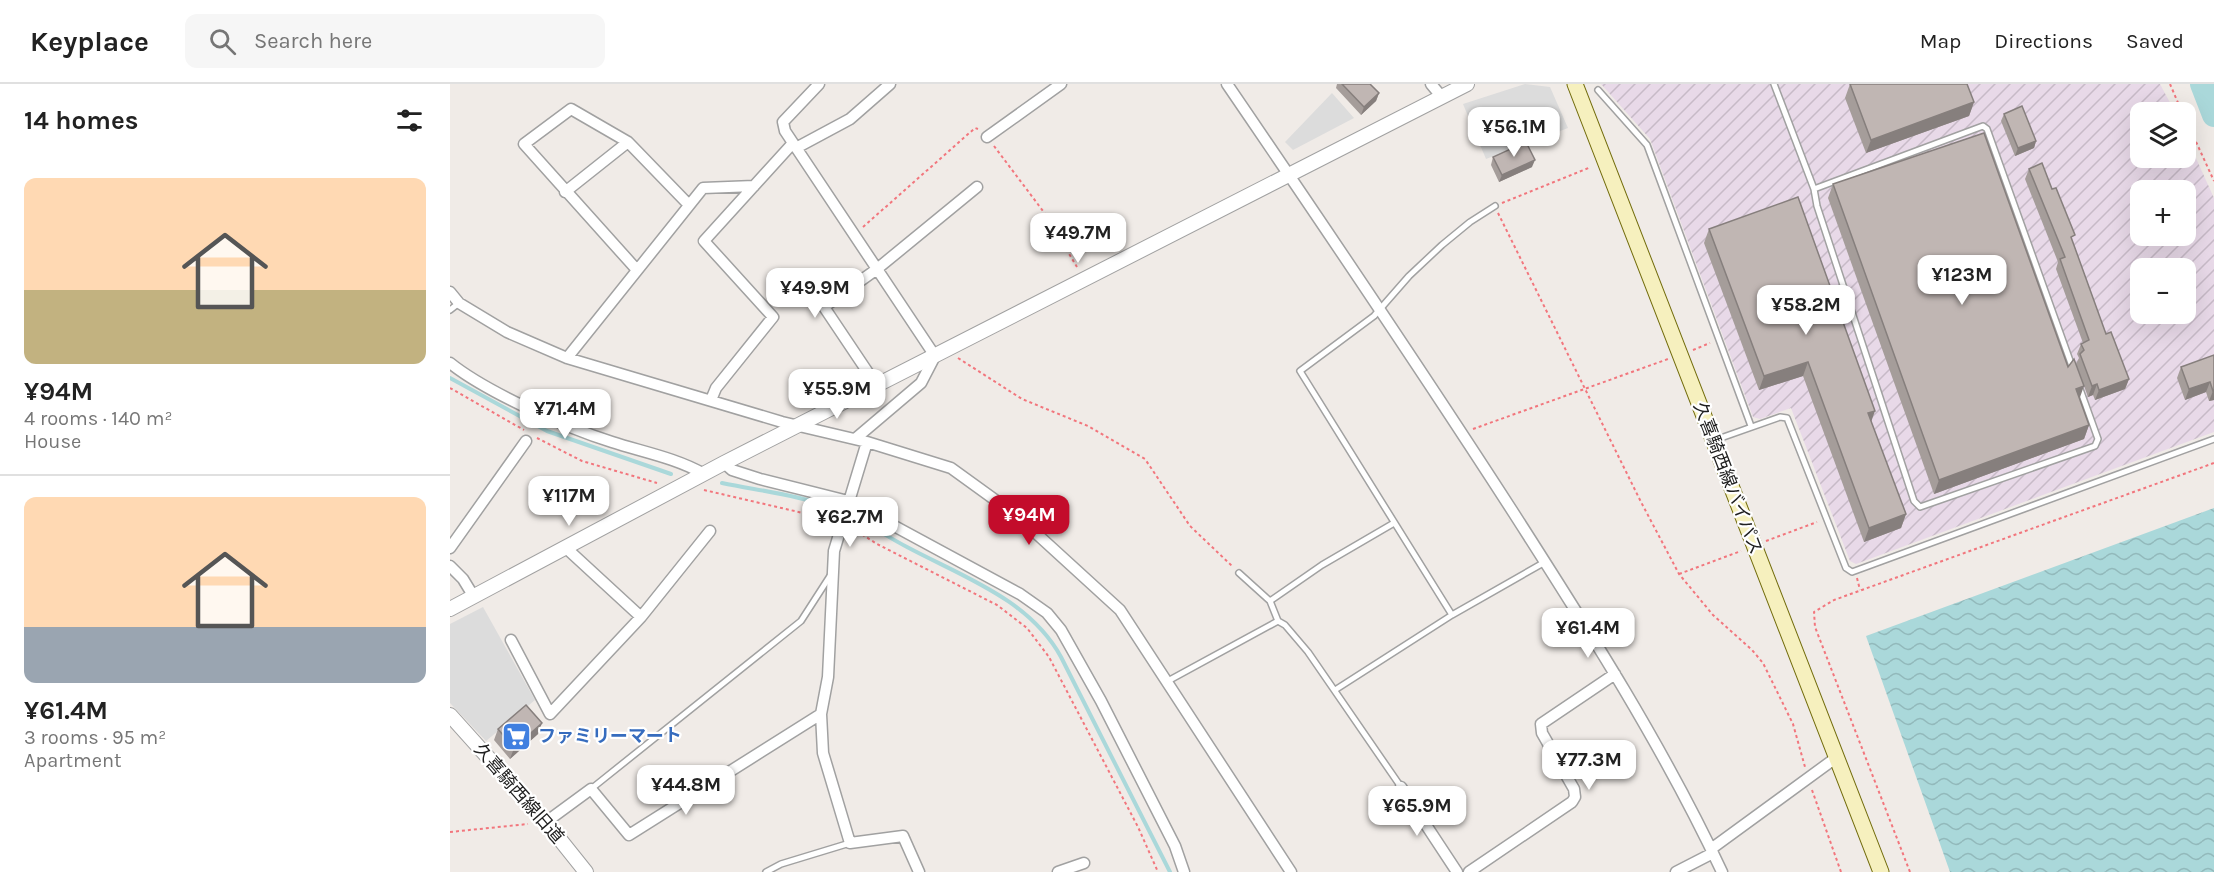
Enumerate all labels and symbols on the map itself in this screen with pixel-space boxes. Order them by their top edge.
pin: ¥56.1M [1465,107,1563,158]
pin: ¥49.7M [1029,213,1127,264]
pin: ¥123M [1920,255,2004,306]
pin: ¥49.9M [766,268,864,319]
pin: ¥58.2M [1757,285,1855,336]
pin: ¥55.9M [788,369,886,420]
pin: ¥71.4M [516,389,614,440]
street label: 久喜騎西線バイパス [1689,399,1767,557]
pin: ¥117M [527,476,611,527]
pin: ¥94M [993,495,1065,546]
pin: ¥62.7M [801,497,899,548]
pin: ¥61.4M [1539,608,1637,659]
supermarket icon: ファミリーマート [501,720,533,752]
place label: ファミリーマート [538,725,682,747]
street label: 久喜騎西線旧道 [469,738,569,848]
pin: ¥77.3M [1540,740,1638,791]
pin: ¥44.8M [637,765,735,816]
pin: ¥65.9M [1368,786,1466,837]

